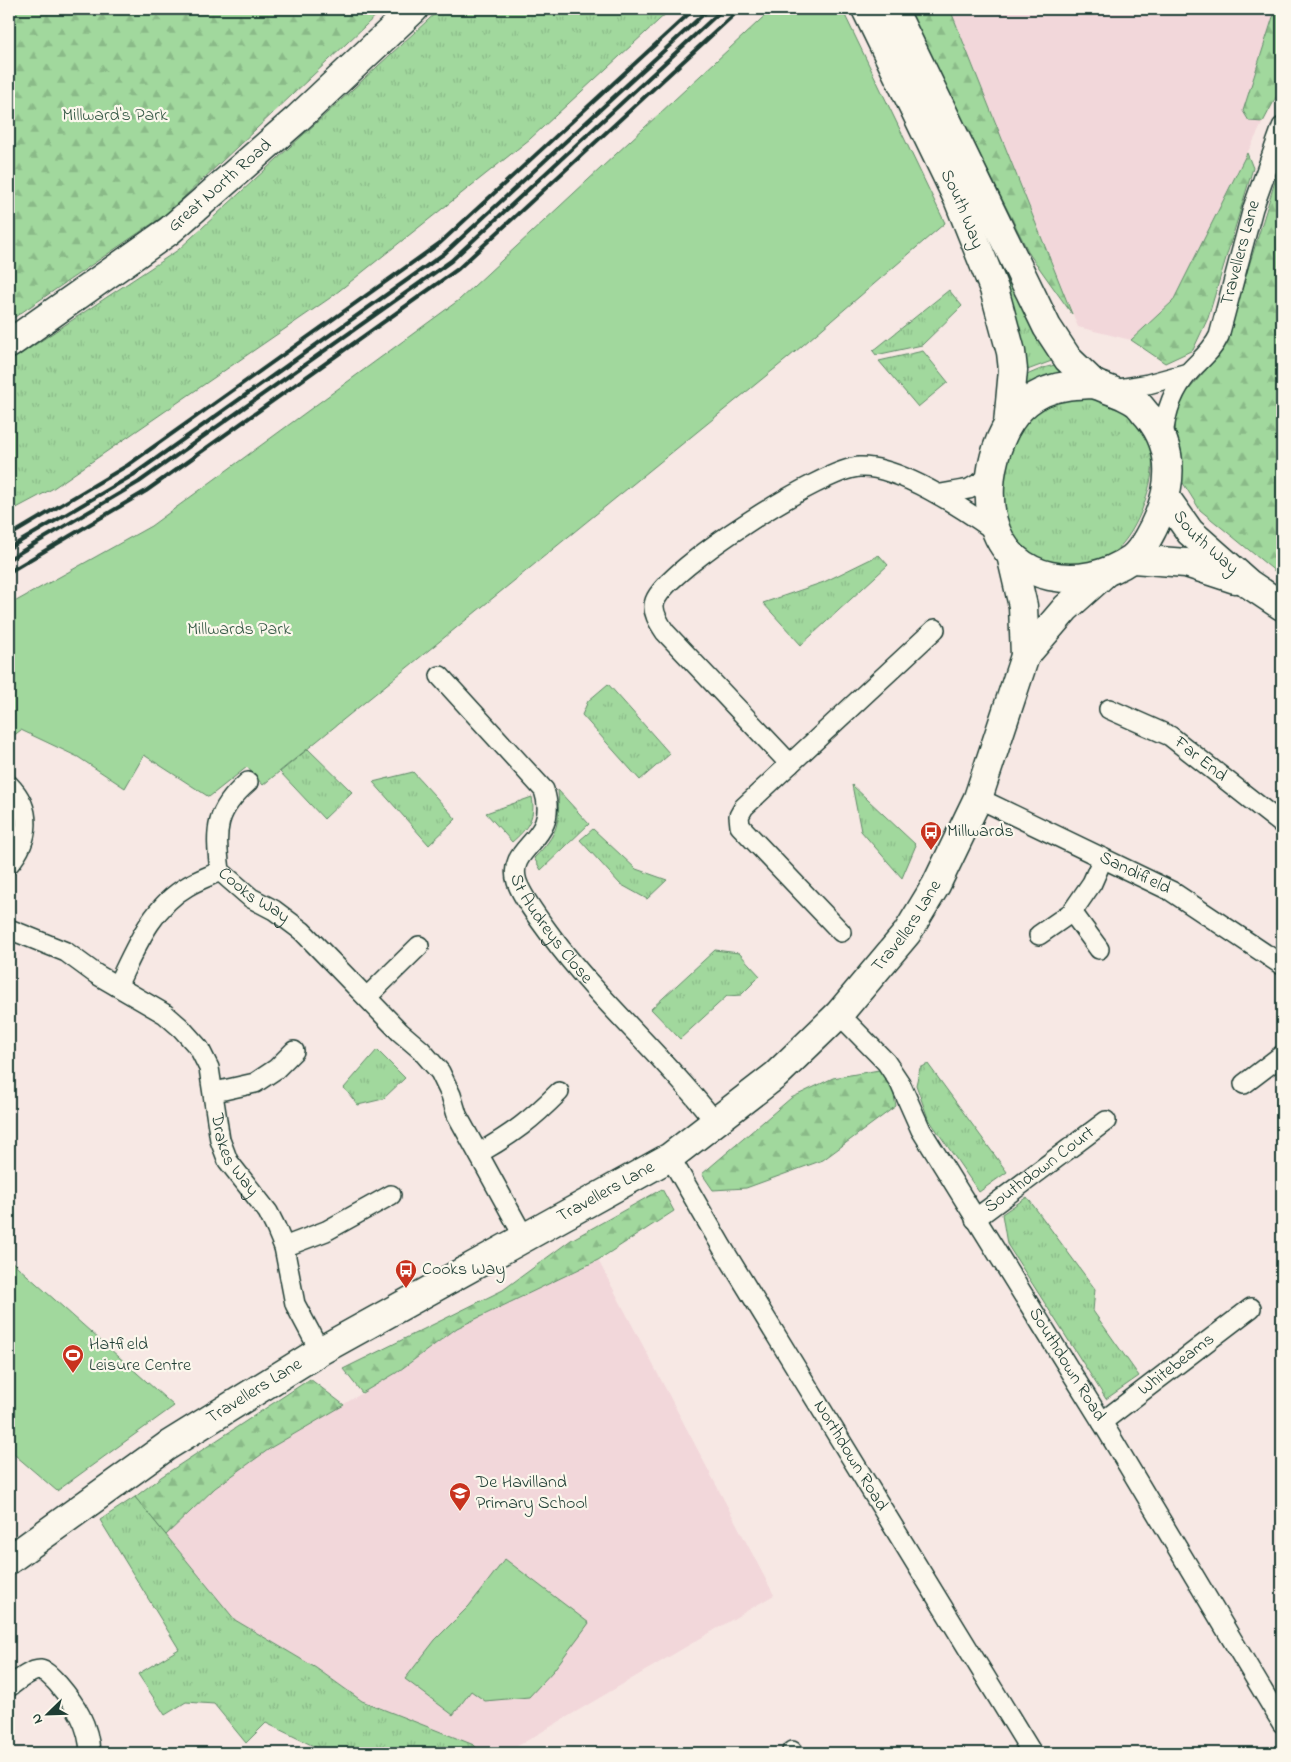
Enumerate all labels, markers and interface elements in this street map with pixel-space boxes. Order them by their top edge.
park label: Millward's Park [62,103,168,129]
street label: Great North Road [163,133,278,239]
street label: South Way [933,165,990,253]
street label: Travellers Lane [1215,196,1268,309]
street label: South Way [1166,505,1244,582]
park label: Millwards Park [187,617,291,643]
street label: Far End [1167,730,1232,789]
place label: Millwards [947,819,1014,845]
bus stop icon: Millwards [919,820,943,851]
street label: Sandifield [1095,845,1175,902]
street label: Cooks Way [212,861,295,930]
street label: St Audreys Close [502,871,599,991]
street label: Travellers Lane [866,875,949,979]
street label: Drakes Way [203,1111,265,1203]
street label: Southdown Court [979,1121,1100,1220]
street label: Travellers Lane [553,1154,660,1230]
place label: Cooks Way [422,1257,505,1283]
bus stop icon: Cooks Way [394,1258,418,1289]
street label: Southdown Road [1021,1303,1112,1427]
street label: Whitebeams [1133,1327,1220,1403]
place label: Hatfield Leisure Centre [89,1332,192,1379]
sports icon: Hatfield Leisure Centre [61,1343,85,1374]
street label: Travellers Lane [202,1352,308,1431]
street label: Northdown Road [806,1396,894,1516]
place label: De Havilland Primary School [475,1470,587,1517]
school or university icon: De Havilland Primary School [448,1481,472,1512]
north arrow [22,1690,72,1740]
text: N [26,1710,49,1727]

